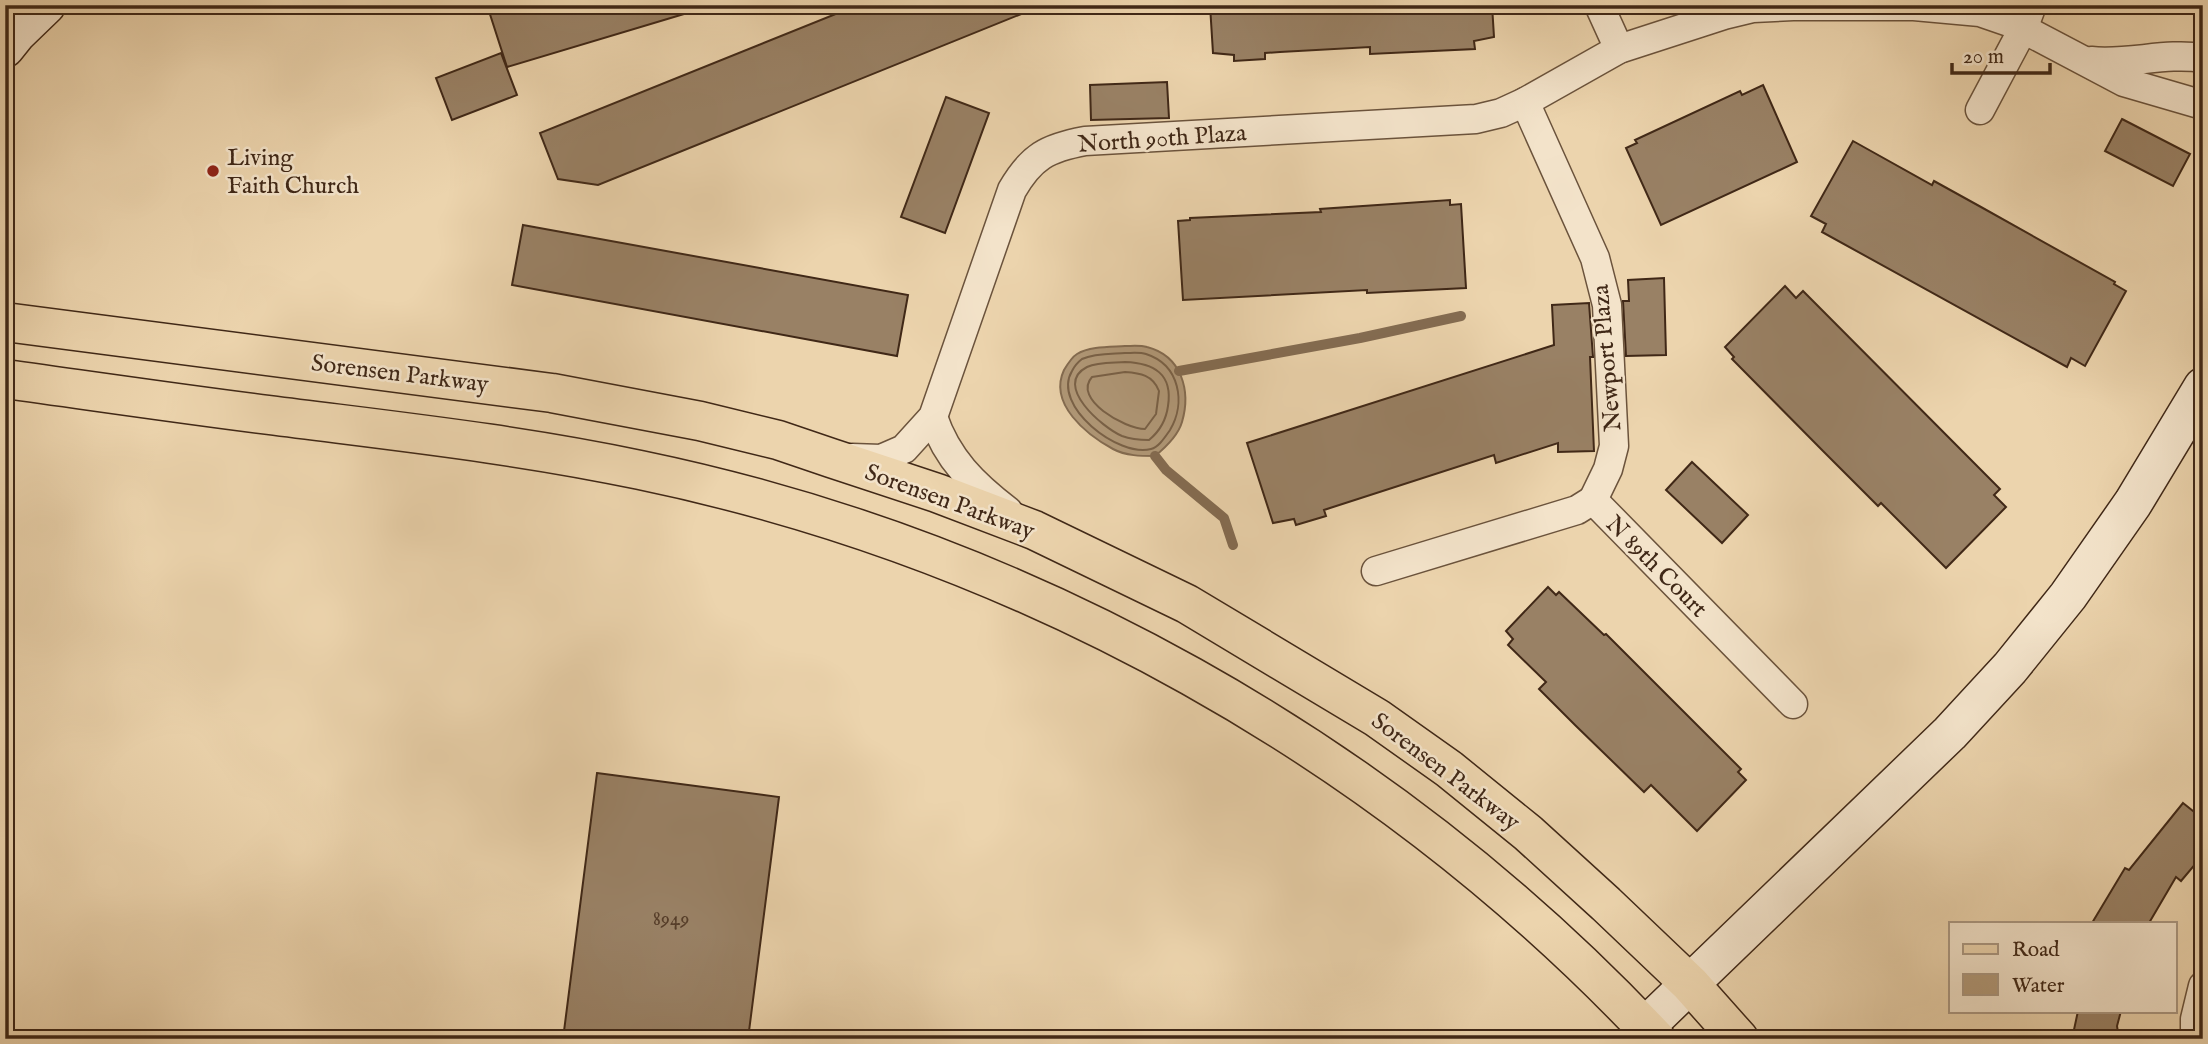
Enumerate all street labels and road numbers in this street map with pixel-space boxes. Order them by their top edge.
street label: North 90th Plaza [1077,118,1248,161]
street label: Newport Plaza [1586,282,1629,433]
street label: Sorensen Parkway [309,348,490,401]
street label: Sorensen Parkway [860,457,1039,548]
street label: N 89th Court [1598,510,1713,625]
street label: Sorensen Parkway [1365,706,1526,838]

